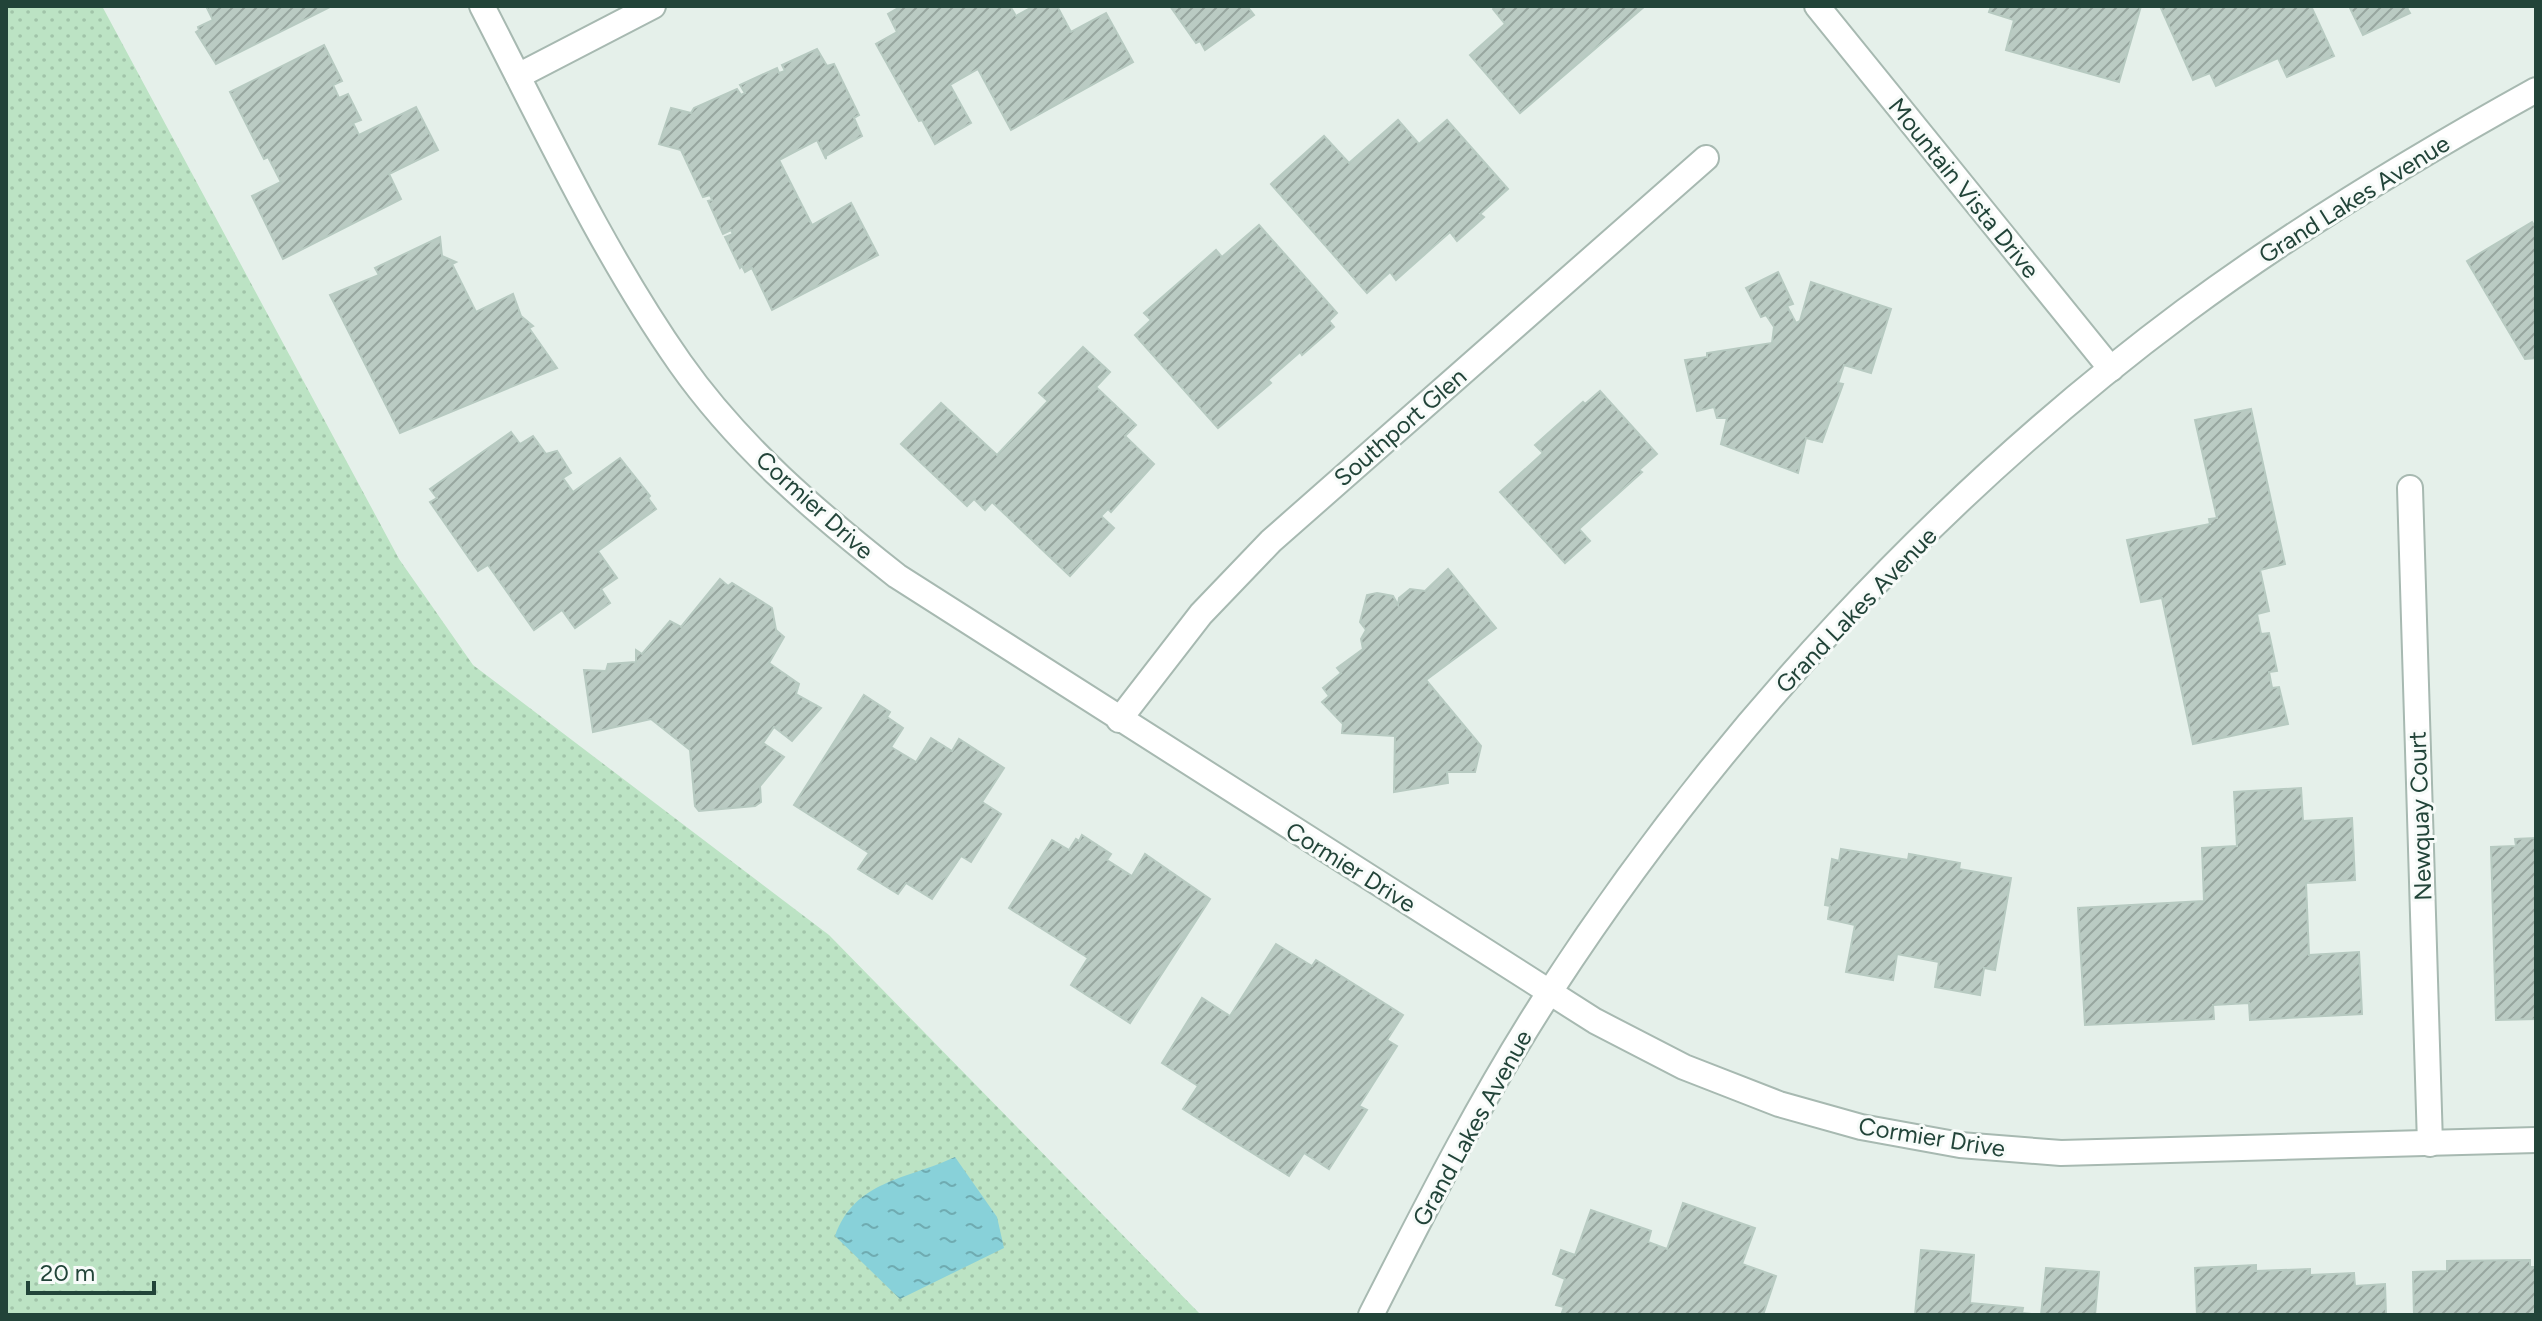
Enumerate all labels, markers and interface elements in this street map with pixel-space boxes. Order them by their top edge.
street label: Mountain Vista Drive [1882,92,2046,284]
street label: Grand Lakes Avenue [2253,129,2455,269]
street label: Southport Glen [1328,362,1472,492]
street label: Cormier Drive [750,445,880,565]
street label: Grand Lakes Avenue [1769,521,1943,699]
street label: Newquay Court [2403,731,2437,901]
street label: Cormier Drive [1281,815,1421,919]
street label: Grand Lakes Avenue [1406,1025,1538,1231]
street label: Cormier Drive [1857,1111,2007,1163]
scale bar [28,1245,154,1295]
text: 20 m [40,1258,95,1287]

